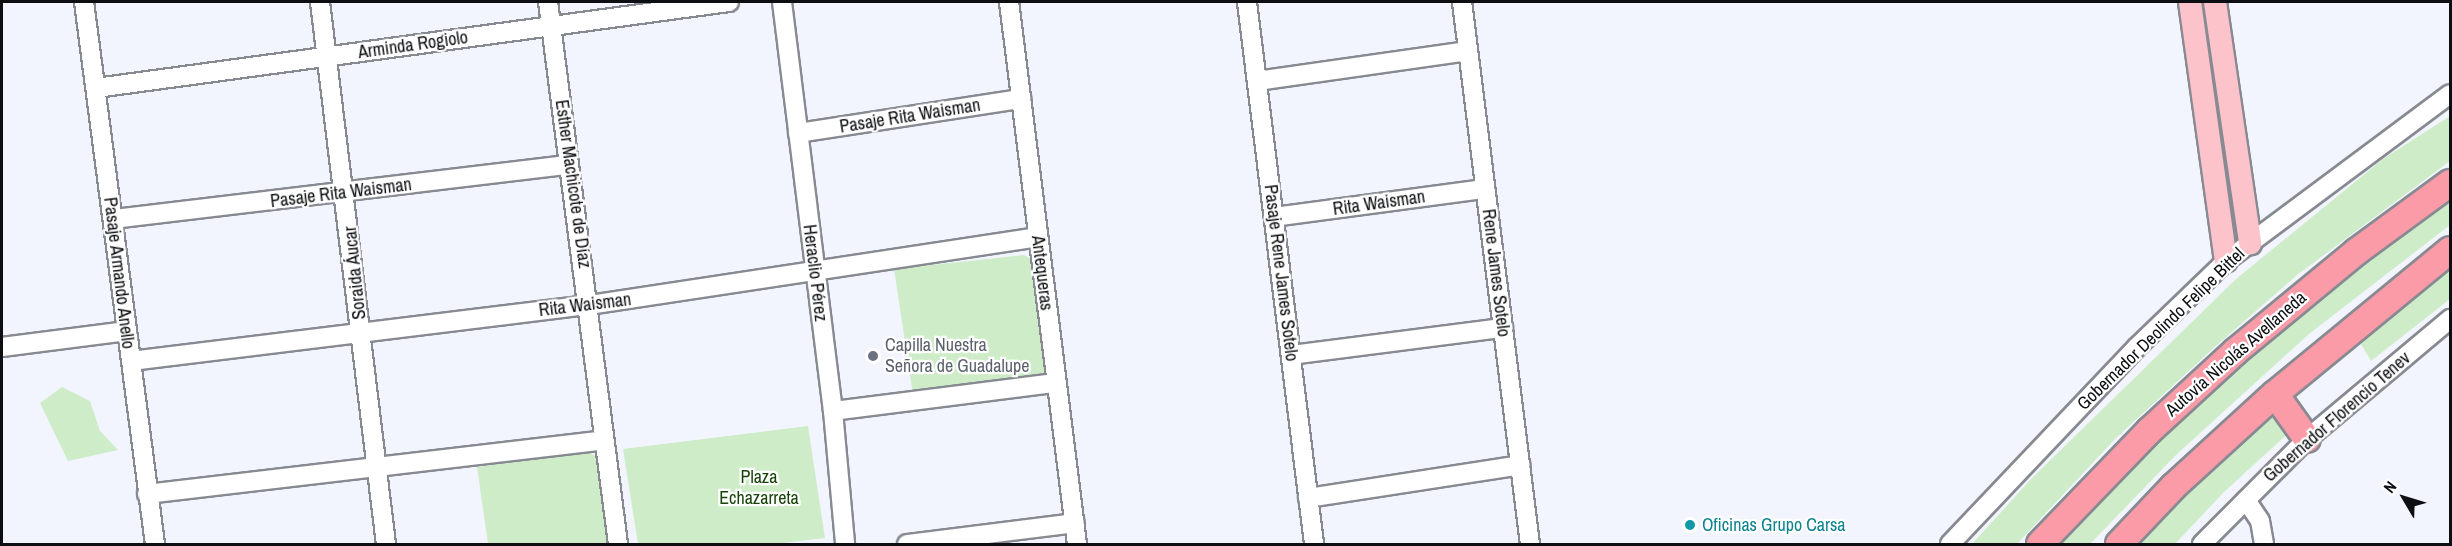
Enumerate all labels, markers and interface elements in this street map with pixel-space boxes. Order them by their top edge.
street label: Arminda Rogiolo [357,27,469,63]
street label: Pasaje Rita Waisman [838,94,982,138]
street label: Esther Machicote de Díaz [550,98,596,270]
street label: Pasaje Rita Waisman [269,174,413,212]
street label: Pasaje Rene James Sotelo [1259,183,1303,363]
street label: Rita Waisman [1331,186,1427,220]
street label: Pasaje Armando Anello [99,195,139,351]
street label: Rene James Sotelo [1477,208,1515,338]
street label: Heraclio Pérez [798,223,832,323]
street label: Soraida Áucar [339,225,371,321]
street label: Antequeras [1027,234,1057,312]
street label: Gobernador Deolindo Felipe Bittel [2073,243,2249,415]
street label: Autovía Nicolás Avellaneda [2161,287,2311,421]
street label: Rita Waisman [538,289,632,321]
place label: Capilla Nuestra Señora de Guadalupe [885,335,1029,378]
street label: Gobernador Florencio Tenev [2259,347,2415,487]
marker: Capilla Nuestra Señora de Guadalupe [866,349,880,363]
park label: Plaza Echazarreta [719,467,799,510]
north arrow [2374,468,2434,528]
text: N [2378,476,2401,497]
place label: Oficinas Grupo Carsa [1702,514,1846,536]
marker: Oficinas Grupo Carsa [1683,518,1697,532]

